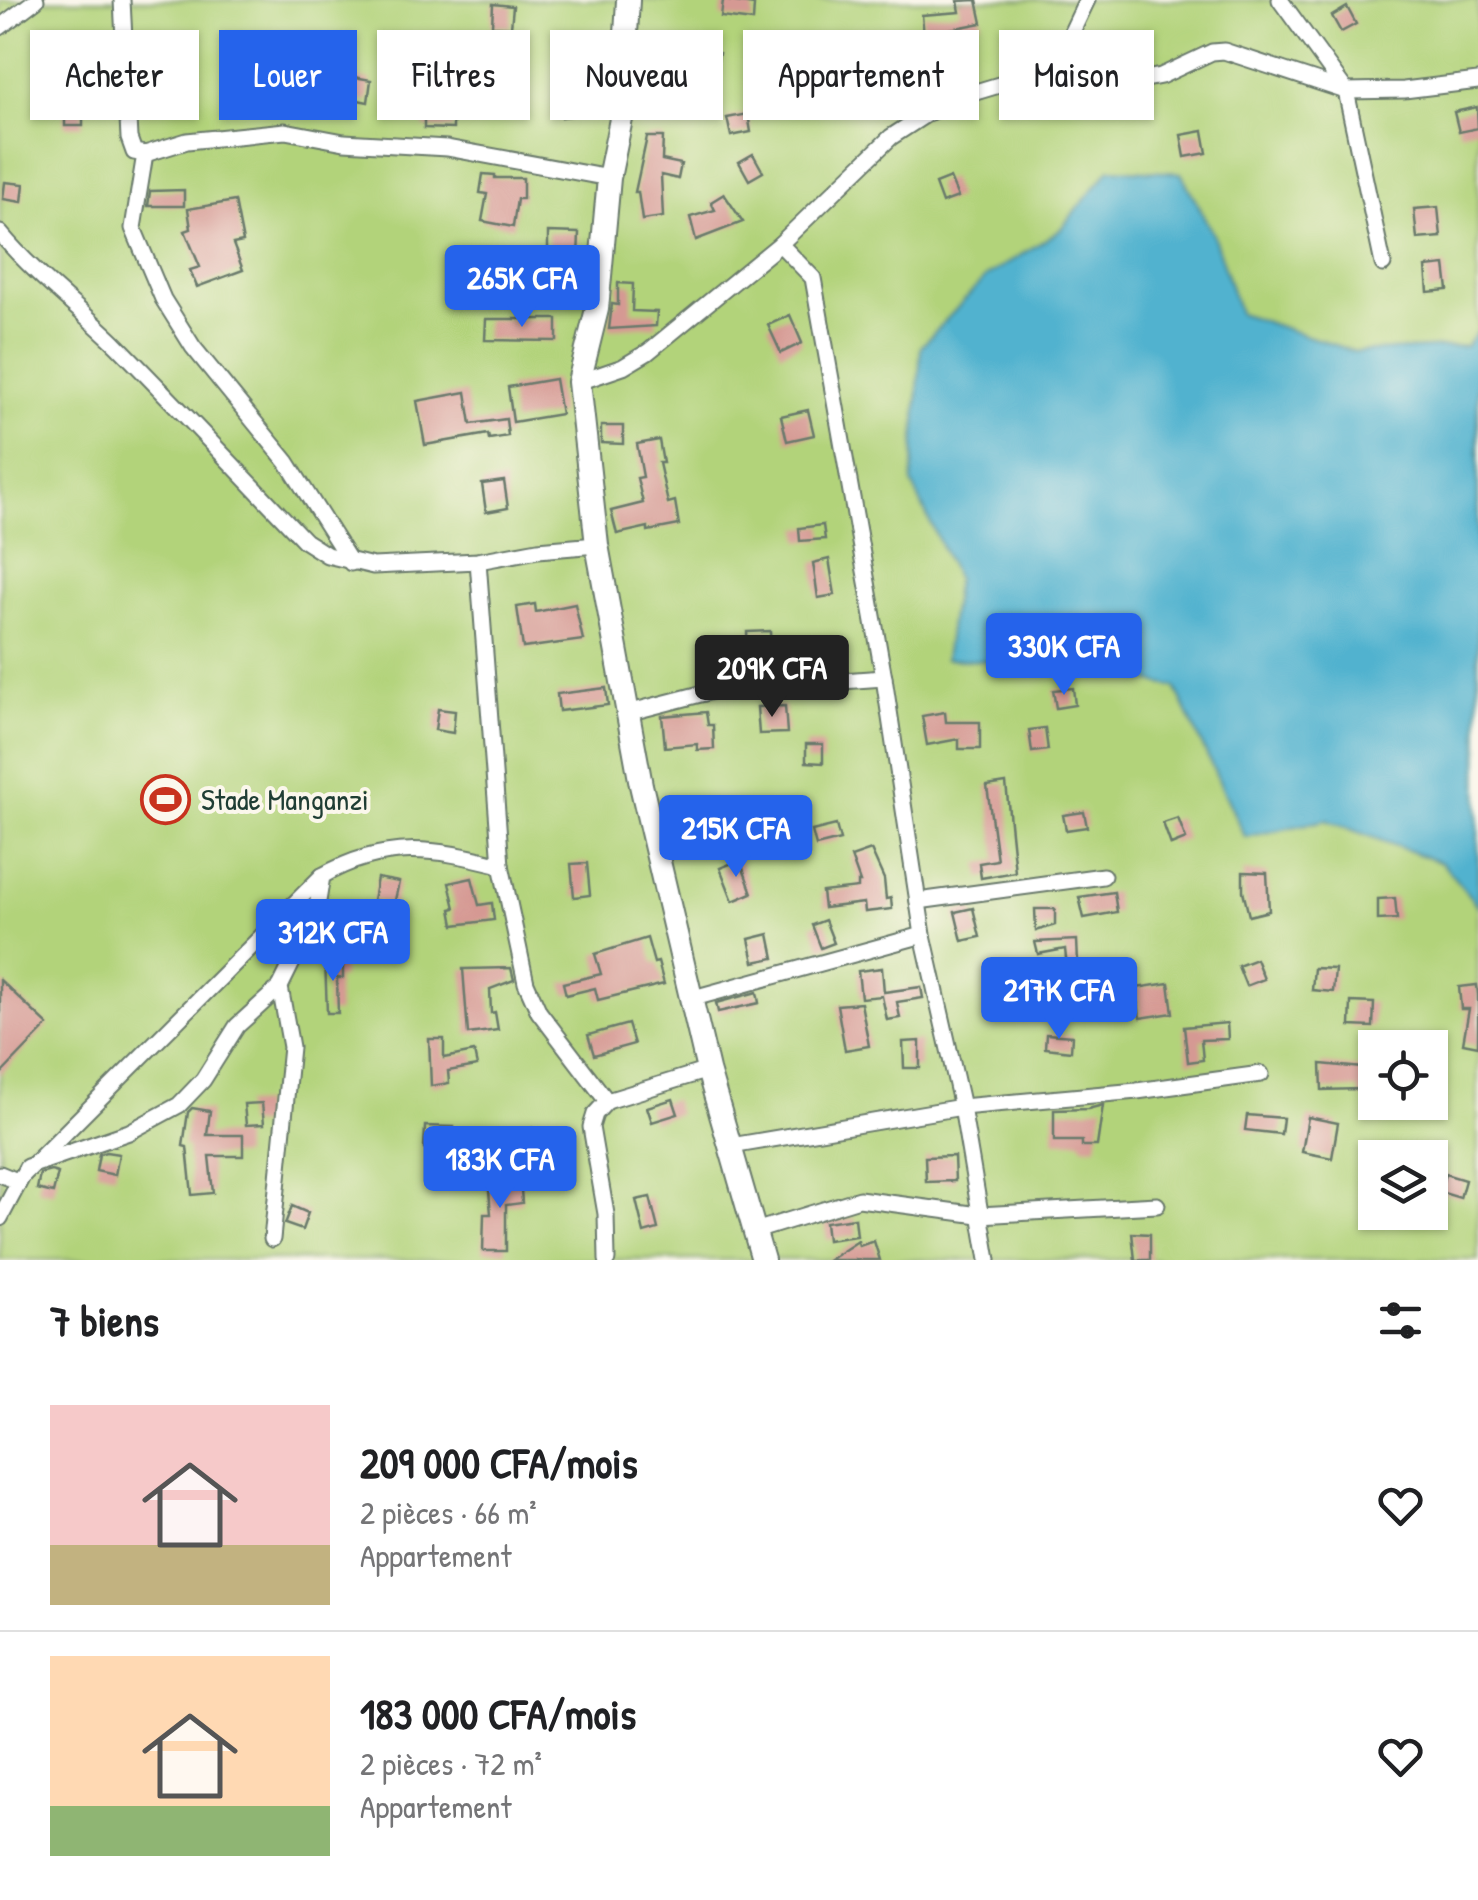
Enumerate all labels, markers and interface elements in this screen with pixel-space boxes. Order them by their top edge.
chip: Acheter [30,30,199,120]
chip: Louer [219,30,357,120]
chip: Filtres [377,30,530,120]
chip: Nouveau [550,30,723,120]
chip: Appartement [743,30,979,120]
chip: Maison [999,30,1154,120]
pin: 265K CFA [419,245,625,330]
text: 265K CFA [467,256,577,299]
pin: 330K CFA [961,613,1167,698]
text: 330K CFA [1008,624,1120,667]
pin: 209K CFA [669,635,875,720]
text: 209K CFA [717,646,827,689]
sports icon: Stade Manganzi [140,773,192,825]
place label: Stade Manganzi [201,779,369,819]
pin: 215K CFA [633,795,839,880]
text: 215K CFA [681,806,791,849]
pin: 312K CFA [230,899,436,984]
text: 312K CFA [278,910,388,953]
pin: 217K CFA [956,957,1162,1042]
text: 217K CFA [1003,968,1115,1011]
map controls [1358,1030,1448,1230]
button: locate [1358,1030,1448,1120]
pin: 183K CFA [397,1126,603,1211]
text: 183K CFA [445,1137,555,1180]
button: layers [1358,1140,1448,1230]
text: 7 biens [50,1292,159,1349]
icon: filters [1373,1293,1428,1348]
text: 209 000 CFA/mois [360,1434,638,1491]
icon: home [130,1445,250,1565]
icon: heart [1373,1478,1428,1533]
text: 2 pièces · 66 m² [360,1491,537,1534]
text: Appartement [360,1534,512,1577]
text: 183 000 CFA/mois [360,1685,636,1742]
icon: home [130,1696,250,1816]
icon: heart [1373,1729,1428,1784]
text: 2 pièces · 72 m² [360,1742,542,1785]
text: Appartement [360,1785,512,1828]

